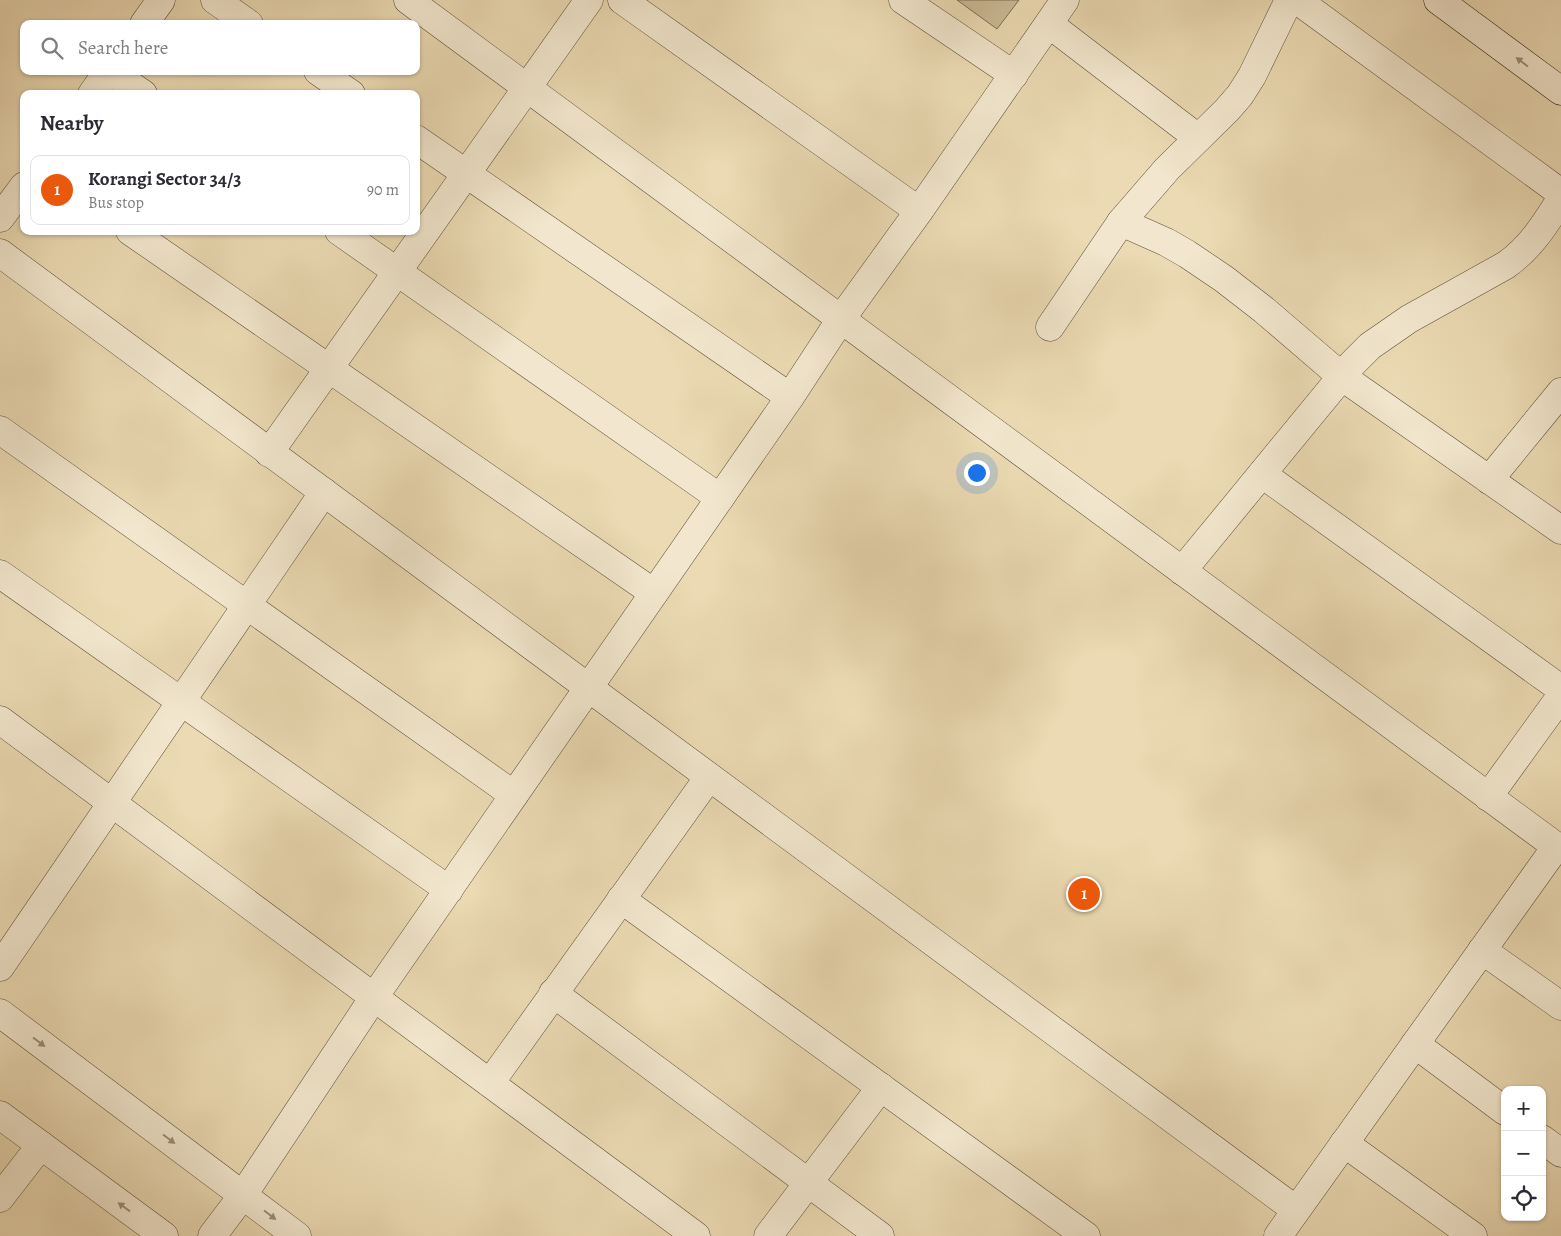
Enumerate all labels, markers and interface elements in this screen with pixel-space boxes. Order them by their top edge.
search box [20,20,420,75]
icon: search [38,34,66,62]
text: Search here [78,35,168,61]
one-way arrow [1515,57,1529,67]
text: Nearby [40,109,103,137]
text: Korangi Sector 34/3 [88,166,241,192]
text: 1 [54,179,60,201]
text: 90 m [367,179,399,201]
text: Bus stop [88,192,144,214]
your location [964,460,990,486]
pin: 1 [1068,875,1100,913]
one-way arrow [32,1037,46,1047]
map controls [1501,1086,1546,1221]
button: + [1501,1086,1546,1131]
button: − [1501,1131,1546,1176]
one-way arrow [162,1134,175,1145]
button: locate [1501,1176,1546,1221]
one-way arrow [117,1202,131,1212]
one-way arrow [263,1210,276,1221]

